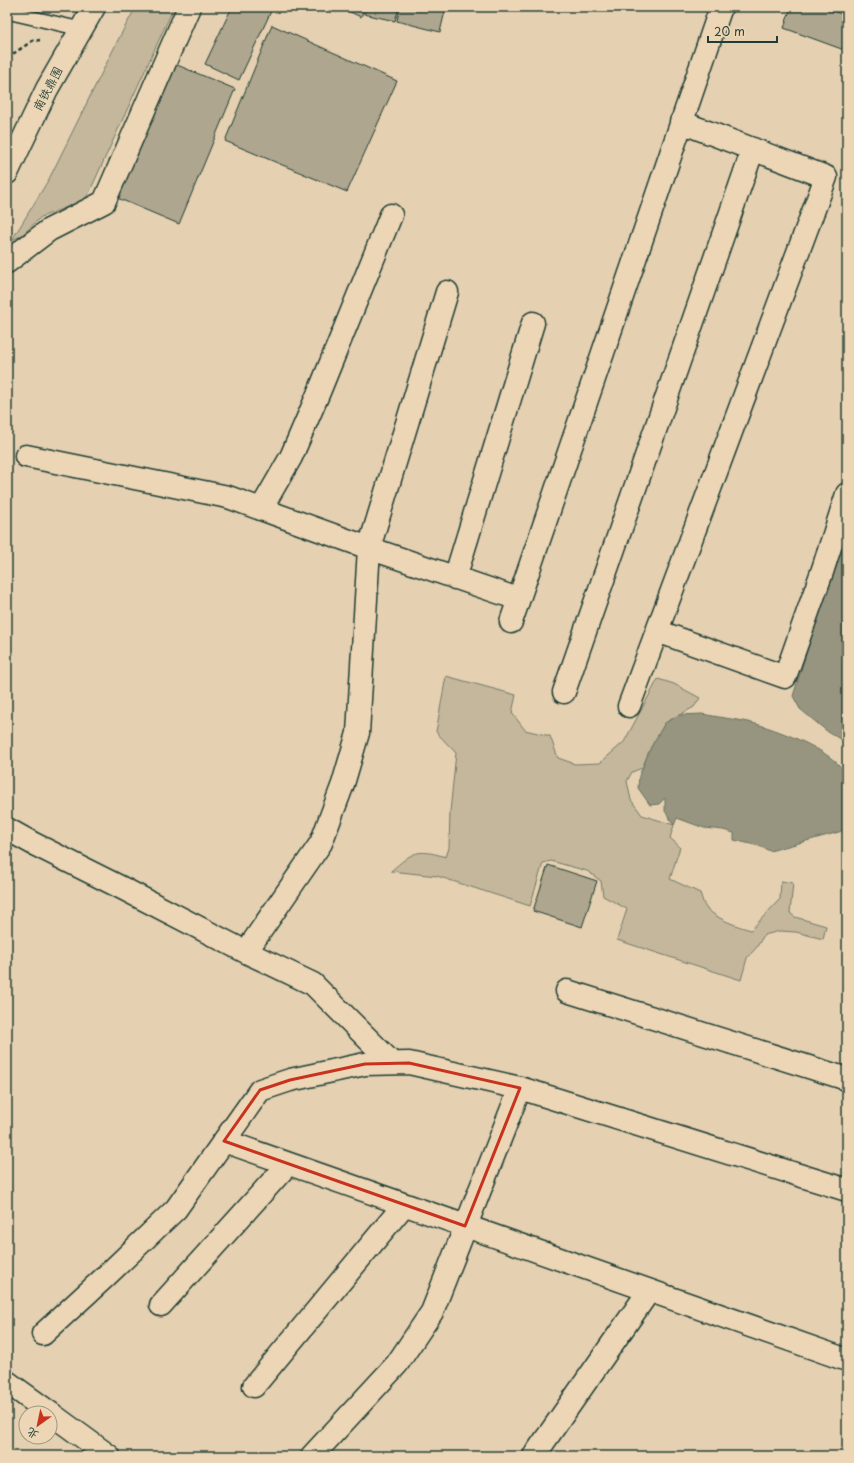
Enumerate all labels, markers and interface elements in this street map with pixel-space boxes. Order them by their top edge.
scale bar [708,18,777,44]
text: 20 m [714,22,745,40]
street label: 南铁鼎围 [28,63,66,114]
north arrow [18,1405,58,1445]
text: 北 [23,1424,42,1444]

